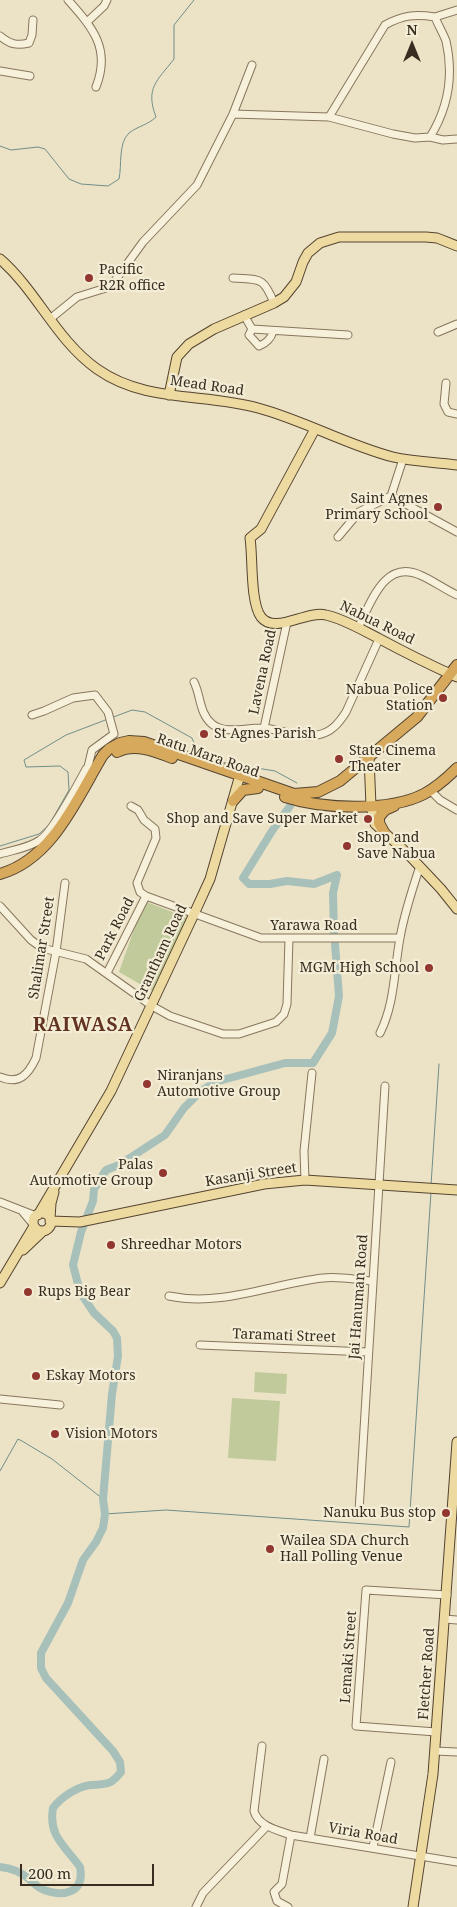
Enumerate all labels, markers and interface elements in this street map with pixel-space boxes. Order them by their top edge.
north arrow [387,20,437,70]
text: N [406,20,418,39]
place label: Pacific R2R office [99,262,165,294]
marker: Pacific R2R office [83,272,95,284]
street label: Mead Road [169,372,245,400]
place label: Saint Agnes Primary School [325,491,428,524]
marker: Saint Agnes Primary School [432,501,444,513]
street label: Nabua Road [337,598,417,648]
street label: Lavena Road [246,628,280,716]
place label: Nabua Police Station [346,682,433,714]
marker: Nabua Police Station [437,692,449,704]
place label: St Agnes Parish [214,726,316,742]
marker: St Agnes Parish [198,728,210,740]
street label: Ratu Mara Road [155,731,261,781]
place label: State Cinema Theater [349,743,436,776]
marker: State Cinema Theater [333,753,345,765]
place label: Shop and Save Super Market [167,811,358,827]
marker: Shop and Save Super Market [362,813,374,825]
place label: Shop and Save Nabua [357,830,436,862]
marker: Shop and Save Nabua [341,840,353,852]
street label: Park Road [92,895,138,963]
street label: Shalimar Street [26,896,58,1000]
street label: Grantham Road [131,902,191,1004]
street label: Yarawa Road [270,918,358,934]
place label: MGM High School [300,960,419,976]
marker: MGM High School [423,962,435,974]
district label: RAIWASA [32,1015,134,1037]
place label: Niranjans Automotive Group [157,1068,281,1100]
marker: Niranjans Automotive Group [141,1078,153,1090]
place label: Palas Automotive Group [29,1157,153,1190]
street label: Kasanji Street [204,1159,298,1191]
marker: Palas Automotive Group [157,1167,169,1179]
street label: Jai Hanuman Road [346,1234,372,1360]
place label: Shreedhar Motors [121,1237,242,1253]
marker: Shreedhar Motors [105,1239,117,1251]
place label: Rups Big Bear [38,1284,131,1300]
marker: Rups Big Bear [22,1286,34,1298]
street label: Taramati Street [232,1326,336,1346]
place label: Eskay Motors [46,1368,136,1384]
marker: Eskay Motors [30,1370,42,1382]
place label: Vision Motors [65,1426,158,1442]
marker: Vision Motors [49,1428,61,1440]
place label: Nanuku Bus stop [323,1505,436,1521]
marker: Nanuku Bus stop [440,1507,452,1519]
place label: Wailea SDA Church Hall Polling Venue [280,1533,409,1565]
marker: Wailea SDA Church Hall Polling Venue [264,1543,276,1555]
street label: Lemaki Street [337,1610,361,1704]
street label: Fletcher Road [415,1627,439,1721]
street label: Viria Road [327,1820,399,1848]
scale bar [22,1854,156,1886]
text: 200 m [28,1863,71,1883]

